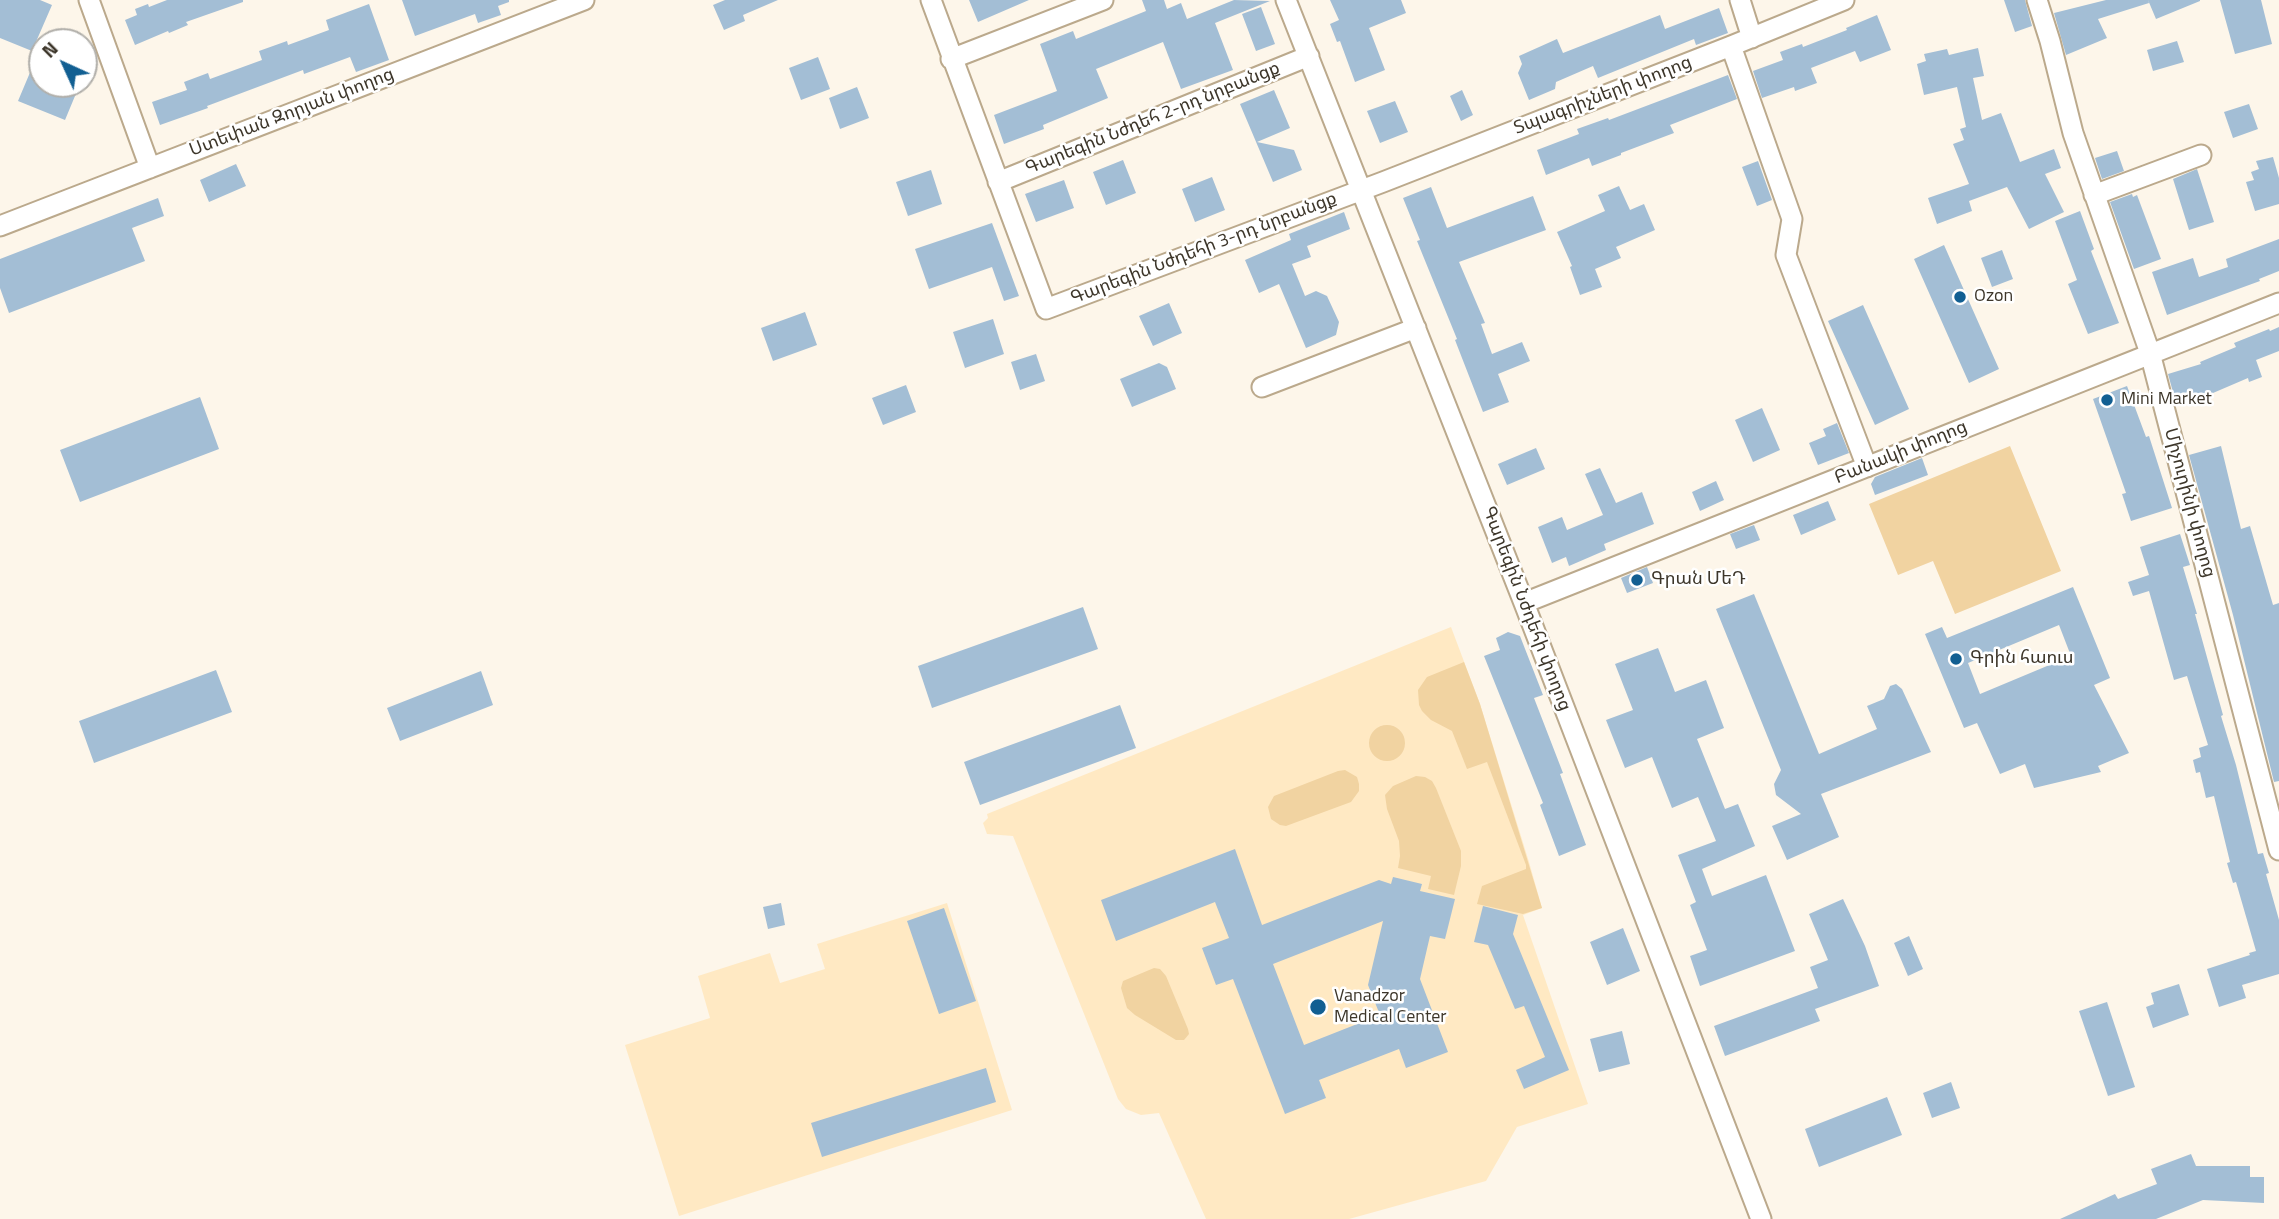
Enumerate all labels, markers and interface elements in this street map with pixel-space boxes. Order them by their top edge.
north arrow [28,28,98,98]
text: N [34,34,64,64]
street label: Տպագրիչների փողոց [1511,52,1695,140]
street label: Գարեգին Նժդեհ 2-րդ նրբանցք [1023,58,1283,180]
street label: Ստեփան Զորյան փողոց [187,64,397,162]
street label: Գարեգին Նժդեհի 3-րդ նրբանցք [1068,188,1340,310]
place label: Ozon [1974,286,2013,308]
marker: Ozon [1952,289,1968,305]
place label: Mini Market [2121,389,2212,411]
marker: Mini Market [2099,392,2115,408]
street label: Բանակի փողոց [1831,417,1971,489]
street label: Միչուրինի փողոց [2159,426,2219,580]
street label: Գարեգին Նժդեհի փողոց [1477,504,1575,714]
place label: Գրան ՄեԴ [1651,569,1746,591]
marker: Գրան ՄեԴ [1629,572,1645,588]
place label: Գրին հաուս [1970,648,2074,670]
marker: Գրին հաուս [1948,651,1964,667]
place label: Vanadzor Medical Center [1334,986,1447,1028]
marker: Vanadzor Medical Center [1308,997,1328,1017]

